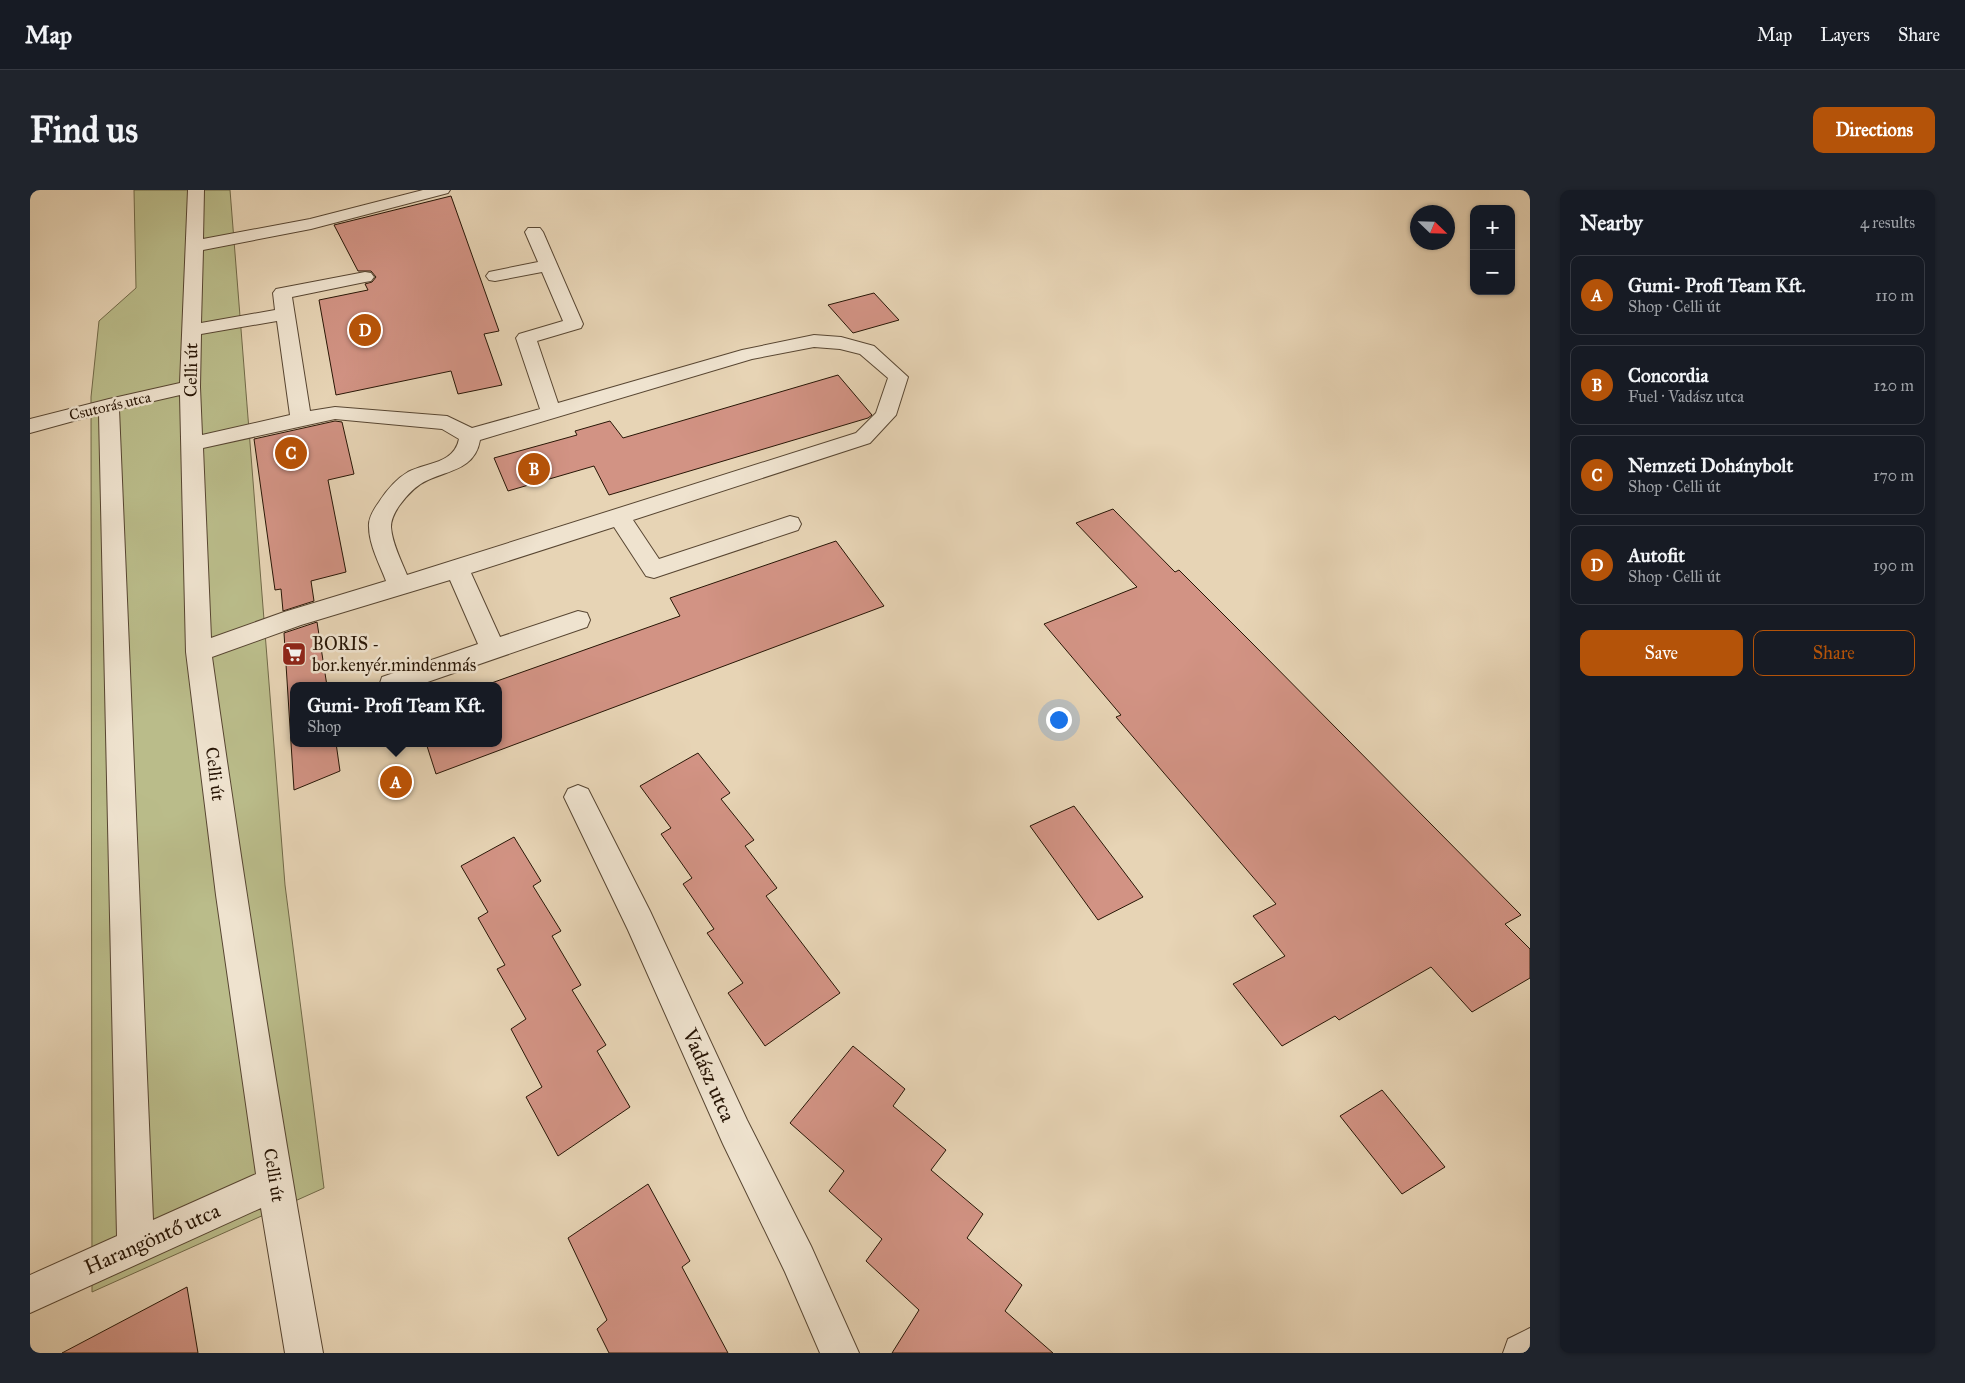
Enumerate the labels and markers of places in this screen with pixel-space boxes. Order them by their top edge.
pin: D [349,311,381,349]
pin: C [275,434,307,472]
pin: B [518,450,550,488]
place label: BORIS - bor.kenyér.mindenmás [312,633,476,676]
supermarket icon: BORIS - bor.kenyér.mindenmás [281,641,307,667]
pin: A [380,763,412,801]

